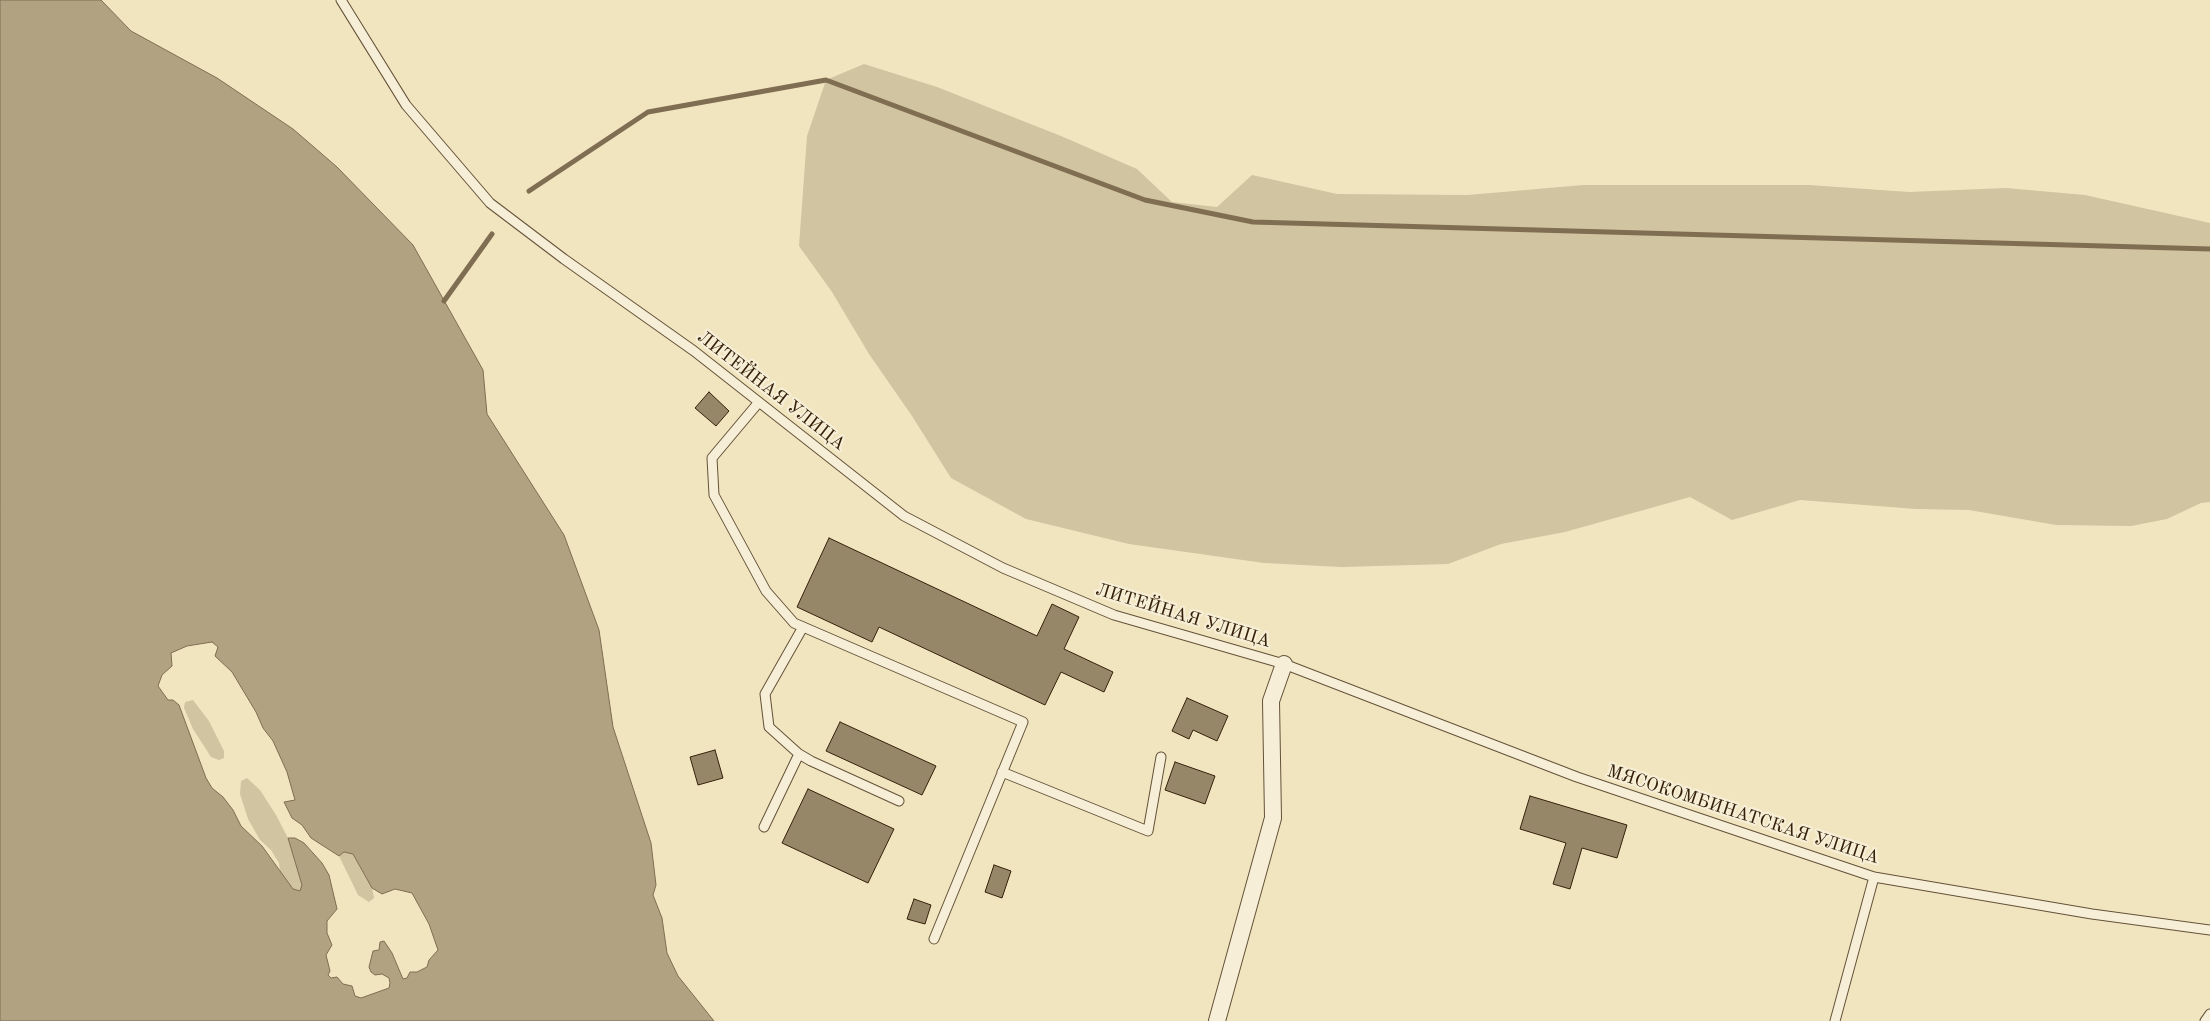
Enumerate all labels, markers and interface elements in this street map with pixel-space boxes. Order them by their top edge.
street label: ЛИТЕЙНАЯ УЛИЦА [693,327,849,455]
street label: ЛИТЕЙНАЯ УЛИЦА [1093,579,1273,653]
street label: МЯСОКОМБИНАТСКАЯ УЛИЦА [1604,761,1882,869]

